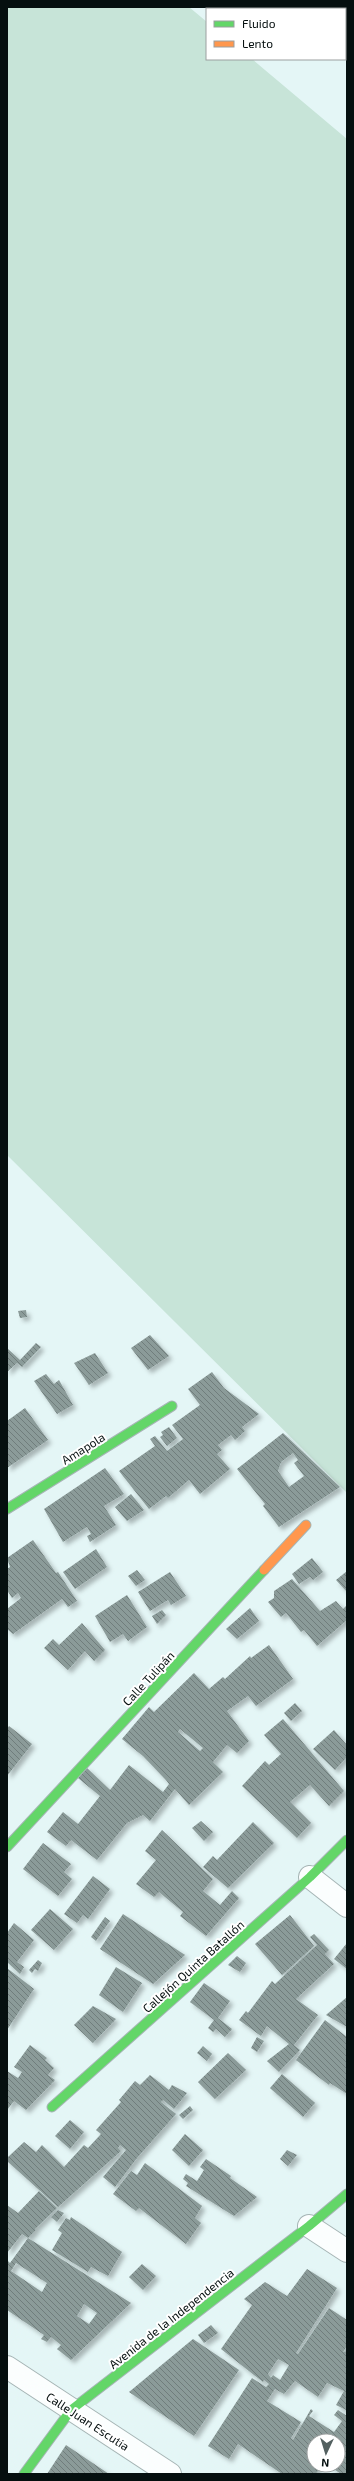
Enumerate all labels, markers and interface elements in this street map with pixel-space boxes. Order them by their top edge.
legend [206,8,346,60]
text: Fluido [242,16,276,30]
text: Lento [242,36,273,50]
street label: Amapola [59,1429,107,1467]
street label: Calle Tulipán [119,1648,177,1708]
street label: Callejón Quinta Batallón [140,1917,247,2016]
street label: Avenida de la Independencia [106,2265,236,2371]
street label: Calle Juan Escutia [44,2389,132,2453]
north arrow [306,2433,346,2473]
text: N [321,2457,330,2470]

